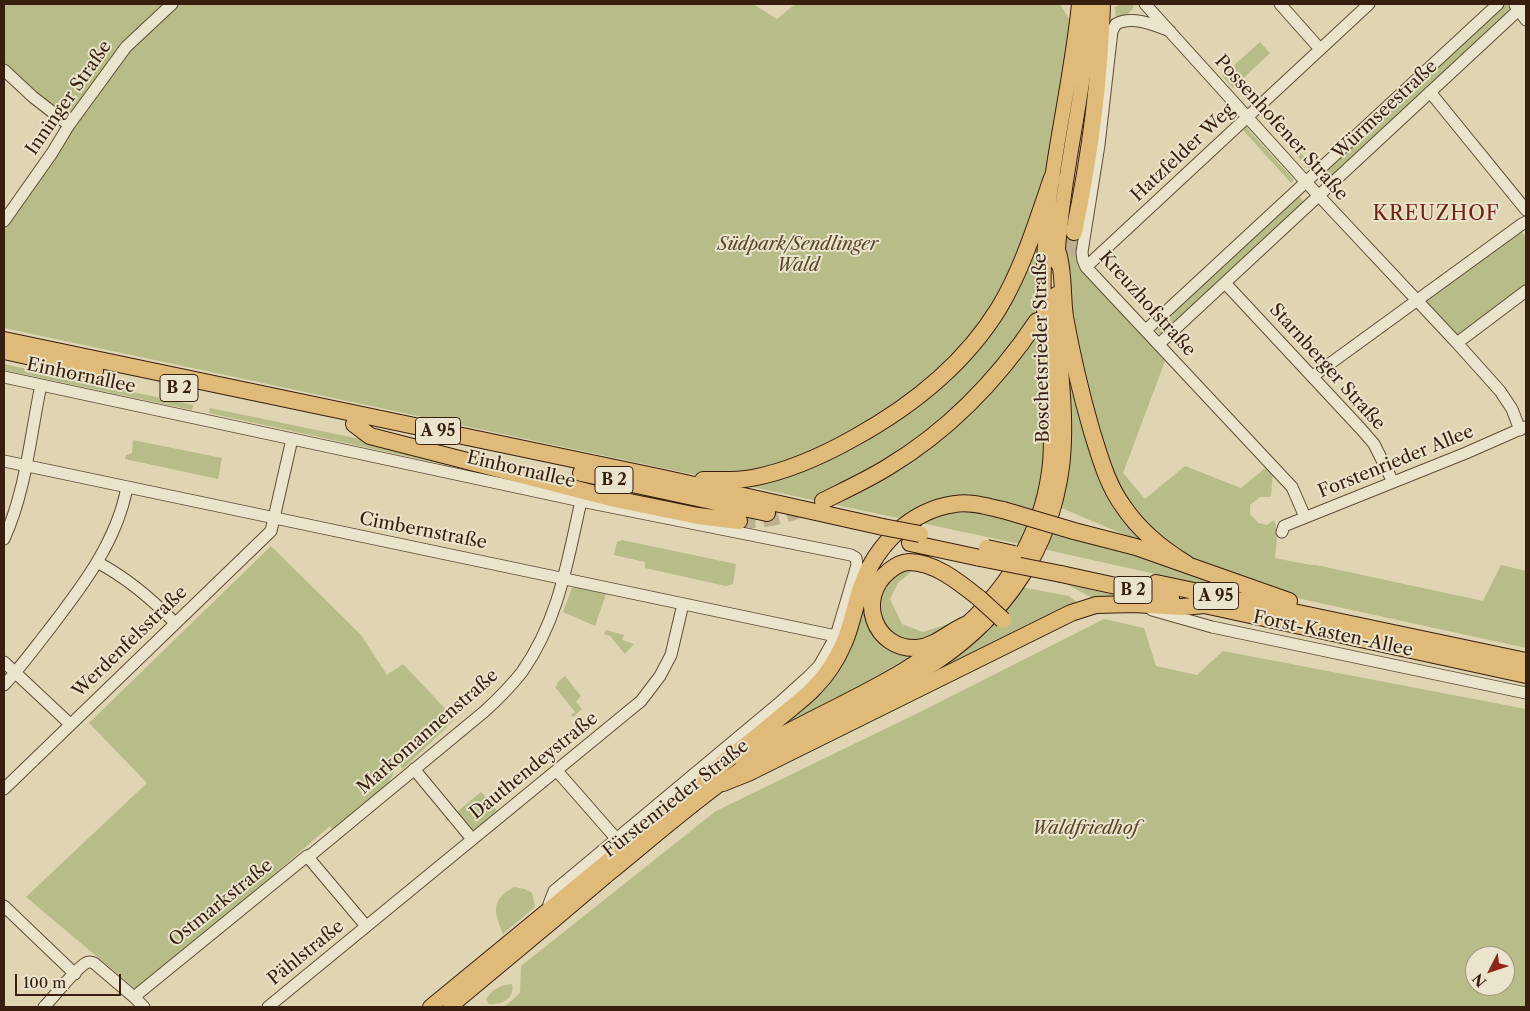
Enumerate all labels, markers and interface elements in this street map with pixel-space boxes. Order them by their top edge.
street label: Inninger Straße [22,37,116,159]
street label: Possenhofener Straße [1210,51,1352,205]
street label: Würmseestraße [1328,56,1442,164]
street label: Hatzfelder Weg [1127,100,1239,206]
district label: KREUZHOF [1371,202,1501,226]
park label: Südpark/Sendlinger Wald [717,234,879,276]
street label: Kreuzhofstraße [1094,247,1200,361]
street label: Boschetsrieder Straße [1030,253,1054,443]
street label: Starnberger Straße [1265,299,1389,435]
street label: Einhornallee [25,354,137,398]
road number: B 2 [160,374,198,402]
road number: A 95 [416,418,460,444]
street label: Forstenrieder Allee [1315,421,1477,503]
street label: Einhornallee [465,447,577,493]
road number: B 2 [595,466,633,494]
street label: Cimbernstraße [357,508,489,554]
road number: B 2 [1114,576,1152,604]
street label: Werdenfelsstraße [68,582,192,702]
road number: A 95 [1194,582,1238,610]
street label: Forst-Kasten-Allee [1251,607,1415,661]
street label: Markomannenstraße [353,665,503,799]
street label: Dauthendeystraße [466,708,602,824]
street label: Fürstenrieder Straße [599,735,753,863]
park label: Waldfriedhof [1032,818,1138,840]
street label: Ostmarkstraße [165,855,277,951]
street label: Pählstraße [264,916,348,990]
north arrow [1465,946,1515,996]
scale bar [18,964,124,996]
text: N [1469,970,1490,991]
text: 100 m [23,973,66,992]

